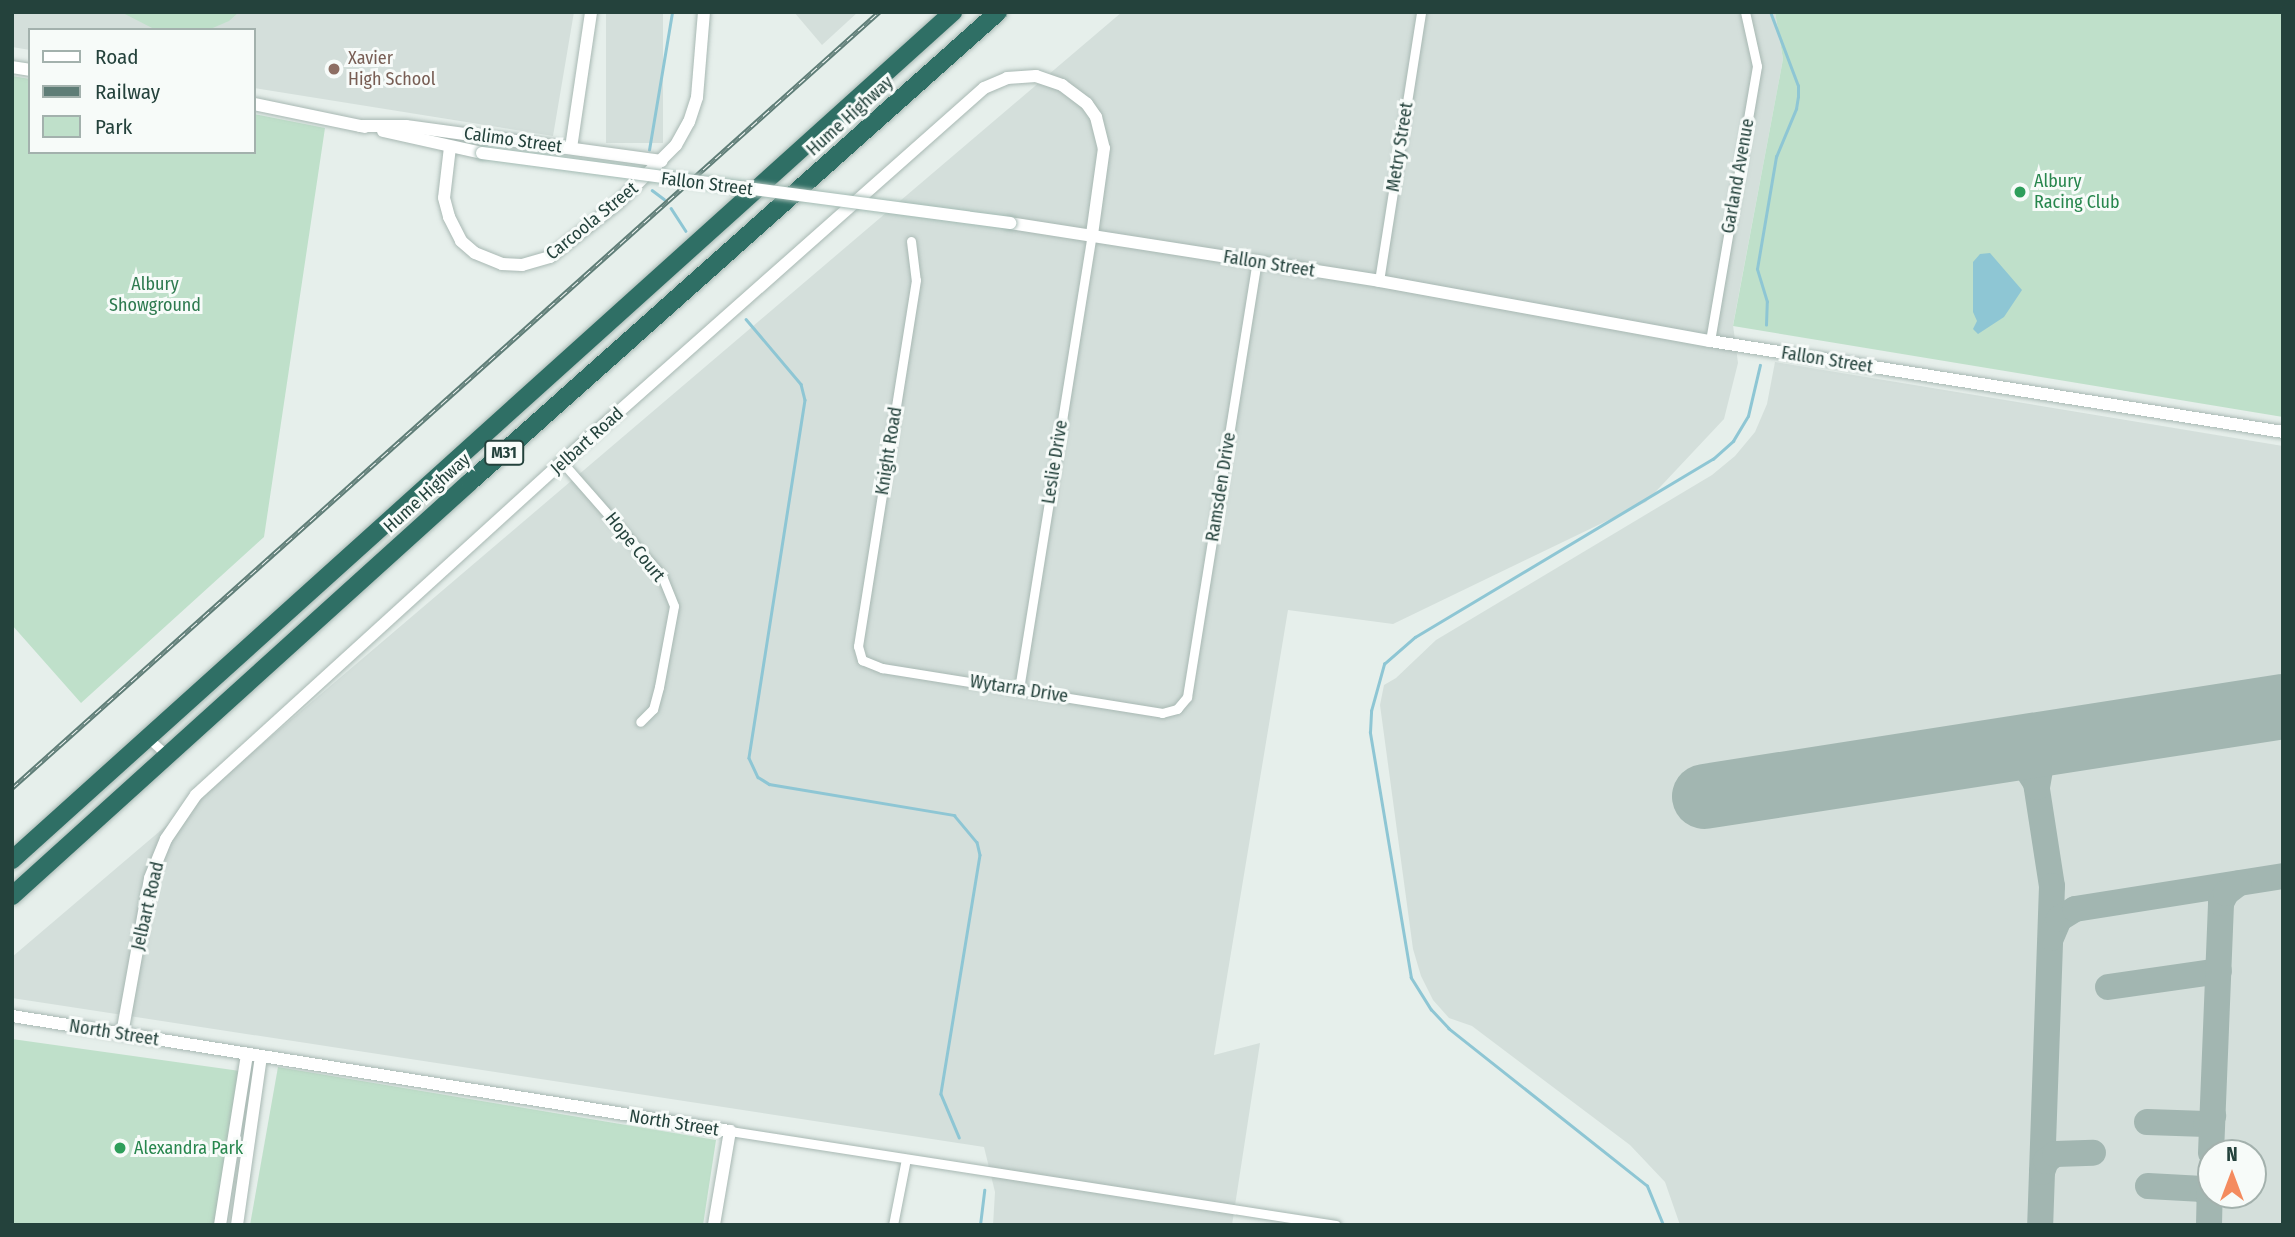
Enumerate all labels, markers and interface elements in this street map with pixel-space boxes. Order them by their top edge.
legend [28,28,256,154]
text: Road [95,44,139,70]
place label: Xavier High School [348,48,435,90]
marker: Xavier High School [326,61,342,77]
street label: Hume Highway [802,72,898,160]
text: Railway [95,79,160,105]
street label: Metry Street [1382,101,1418,193]
text: Park [95,114,132,140]
street label: Garland Avenue [1717,117,1759,235]
street label: Calimo Street [463,122,563,158]
street label: Fallon Street [660,168,754,200]
place label: Albury Racing Club [2034,171,2120,214]
street label: Carcoola Street [542,177,642,265]
marker: Albury Racing Club [2012,184,2028,200]
street label: Fallon Street [1222,246,1316,282]
park label: Albury Showground [109,274,201,316]
street label: Fallon Street [1780,342,1874,378]
street label: Jelbart Road [546,403,628,479]
street label: Knight Road [871,405,907,497]
street label: Leslie Drive [1038,418,1072,506]
street label: Ramsden Drive [1202,431,1240,543]
road number: M31 [483,440,525,466]
street label: Hume Highway [379,449,475,537]
street label: Hope Court [601,508,669,586]
street label: Wytarra Drive [968,671,1070,707]
street label: Jelbart Road [127,859,169,953]
street label: North Street [68,1015,160,1051]
street label: North Street [628,1105,720,1141]
place label: Alexandra Park [134,1137,243,1159]
north arrow [2197,1139,2267,1209]
marker: Alexandra Park [112,1140,128,1156]
text: N [2226,1143,2238,1166]

